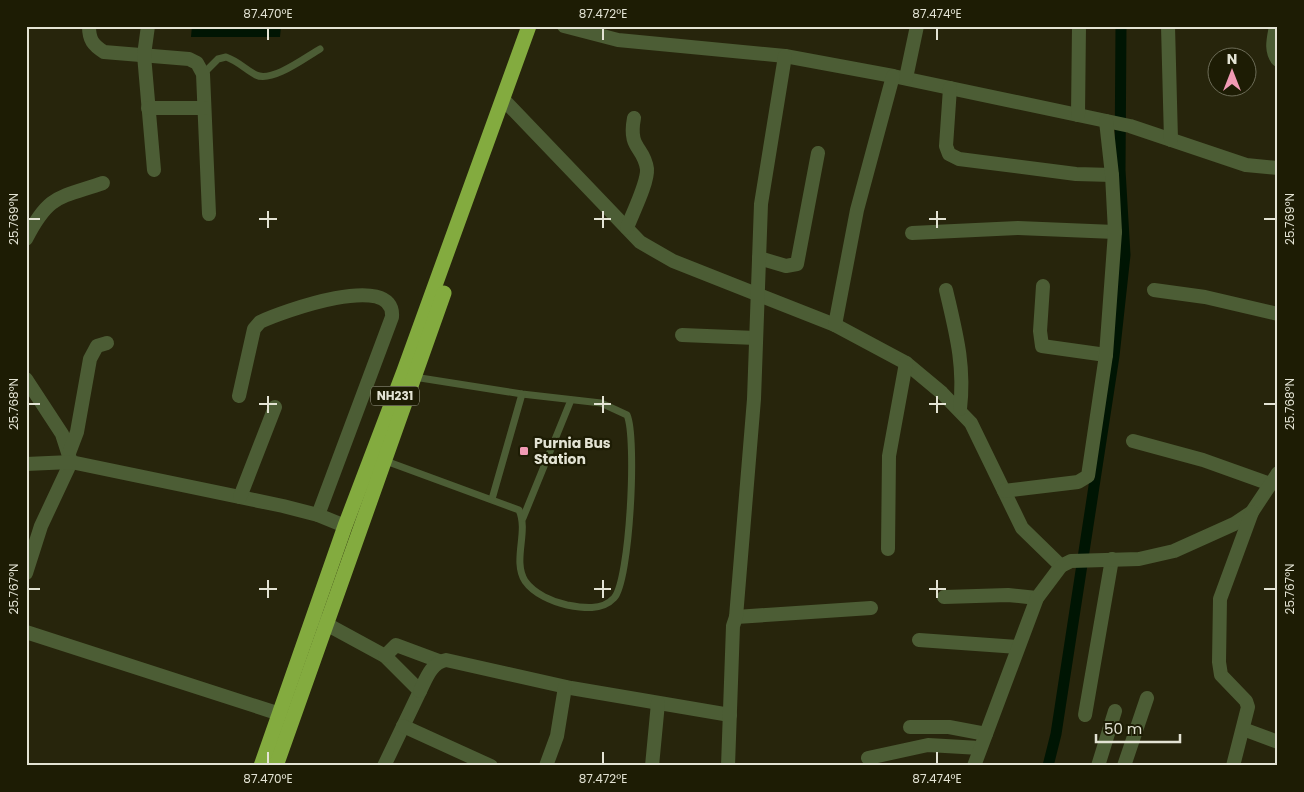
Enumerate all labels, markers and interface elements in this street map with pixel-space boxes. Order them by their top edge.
text: 87.470°E [243,5,293,22]
text: 87.472°E [579,5,627,22]
text: 87.474°E [912,5,962,22]
north arrow [1206,48,1256,98]
text: N [1227,49,1237,69]
text: 25.769°N [5,193,22,245]
text: 25.769°N [1281,193,1298,245]
text: 25.768°N [5,378,22,430]
text: 25.768°N [1281,378,1298,430]
road number: NH231 [371,386,419,406]
place label: Purnia Bus Station [534,433,611,469]
marker: Purnia Bus Station [518,445,530,457]
text: 25.767°N [5,563,22,615]
text: 25.767°N [1281,563,1298,615]
scale bar [1096,712,1180,744]
text: 50 m [1104,718,1142,739]
text: 87.470°E [243,770,293,787]
text: 87.472°E [579,770,627,787]
text: 87.474°E [912,770,962,787]

